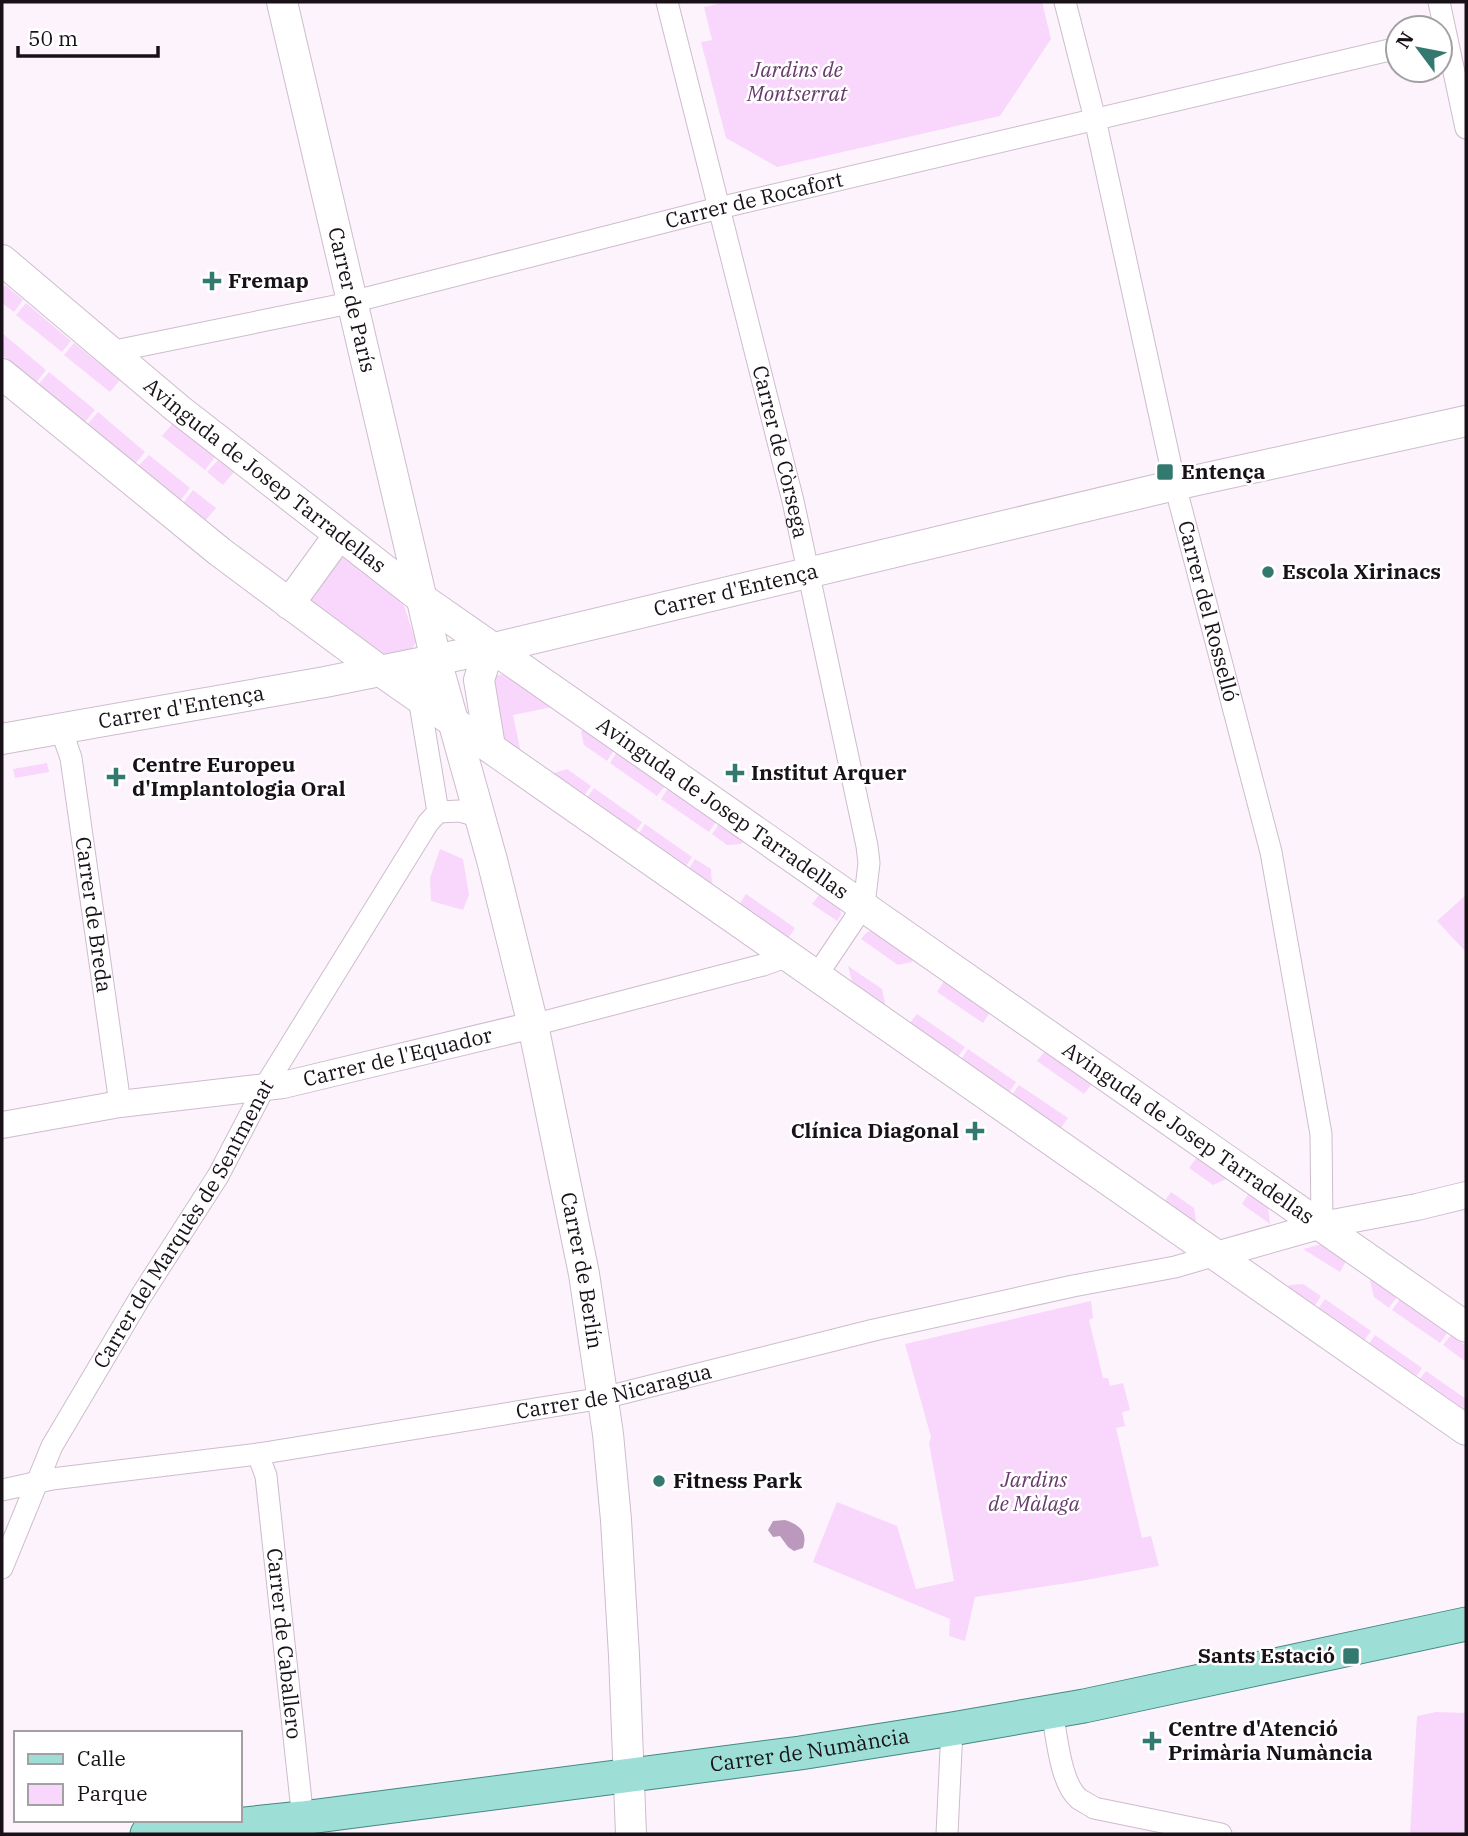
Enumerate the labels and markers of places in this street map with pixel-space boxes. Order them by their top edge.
place label: Fremap [228,266,309,294]
marker: Fremap [202,271,222,291]
place label: Entença [1181,457,1266,485]
marker: Entença [1155,462,1175,482]
place label: Escola Xirinacs [1282,557,1441,585]
marker: Escola Xirinacs [1260,564,1276,580]
place label: Centre Europeu d'Implantologia Oral [132,750,346,802]
place label: Institut Arquer [751,758,907,786]
marker: Institut Arquer [725,763,745,783]
marker: Centre Europeu d'Implantologia Oral [106,767,126,787]
place label: Clínica Diagonal [791,1116,959,1144]
marker: Clínica Diagonal [965,1121,985,1141]
place label: Fitness Park [673,1466,802,1494]
marker: Fitness Park [651,1473,667,1489]
place label: Sants Estació [1198,1641,1335,1669]
marker: Sants Estació [1341,1646,1361,1666]
place label: Centre d'Atenció Primària Numància [1168,1714,1373,1766]
marker: Centre d'Atenció Primària Numància [1142,1731,1162,1751]

